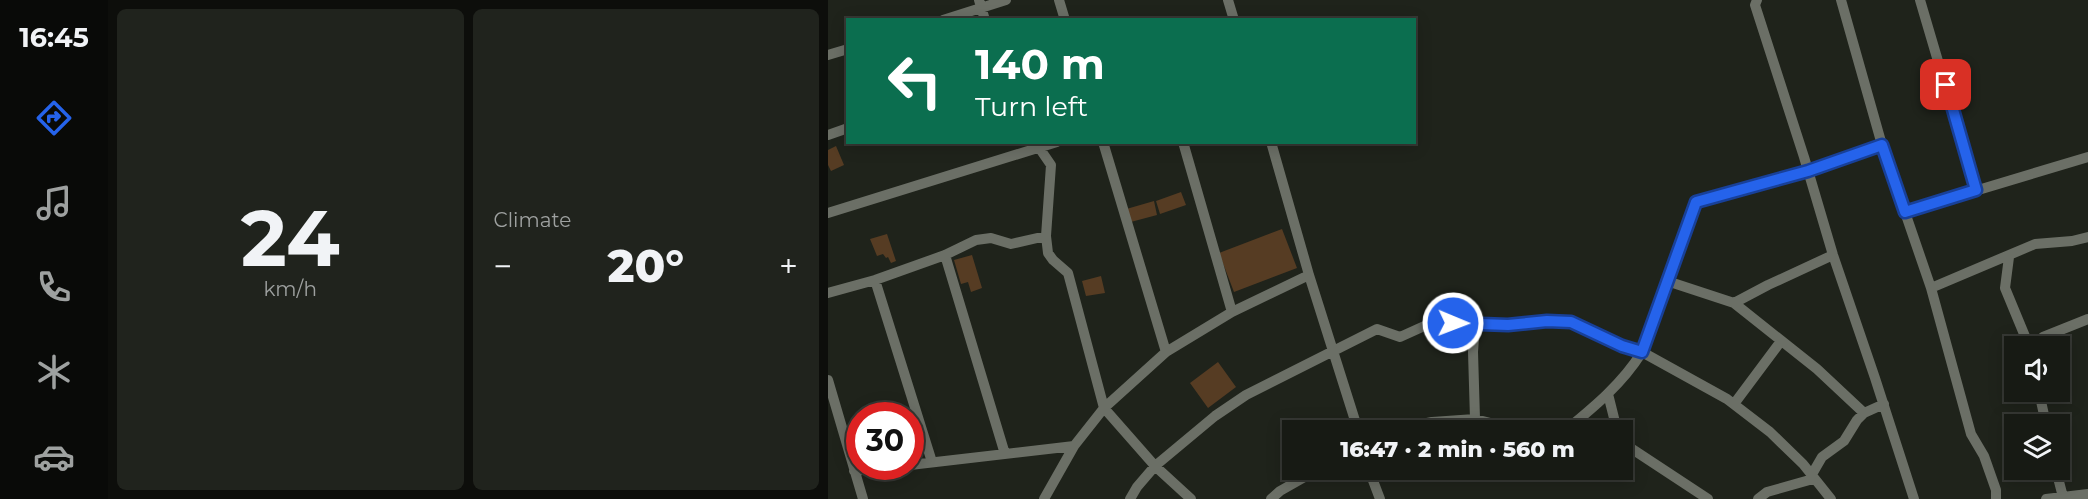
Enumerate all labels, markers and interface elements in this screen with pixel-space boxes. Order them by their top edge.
text: 16:45 [19,21,89,54]
text: 140 m [975,38,1105,90]
icon: left [876,42,954,120]
pin [1920,59,1971,110]
icon: arrive [1929,68,1962,101]
text: Turn left [975,90,1088,123]
icon: directions [33,97,75,139]
icon: music [33,182,75,224]
text: 24 [241,190,340,286]
text: Climate [494,208,571,232]
text: 20° [607,238,684,293]
text: − [494,246,512,286]
text: + [779,246,798,286]
icon: phone [33,266,75,308]
text: km/h [264,277,317,301]
position arrow [1421,291,1485,355]
map controls [2004,336,2070,480]
button: sound [2004,336,2070,402]
icon: climate [33,351,75,393]
speed limit sign: 30 [846,402,924,480]
button: layers [2004,414,2070,480]
icon: car [33,436,75,478]
text: 16:47 · 2 min · 560 m [1340,436,1575,463]

